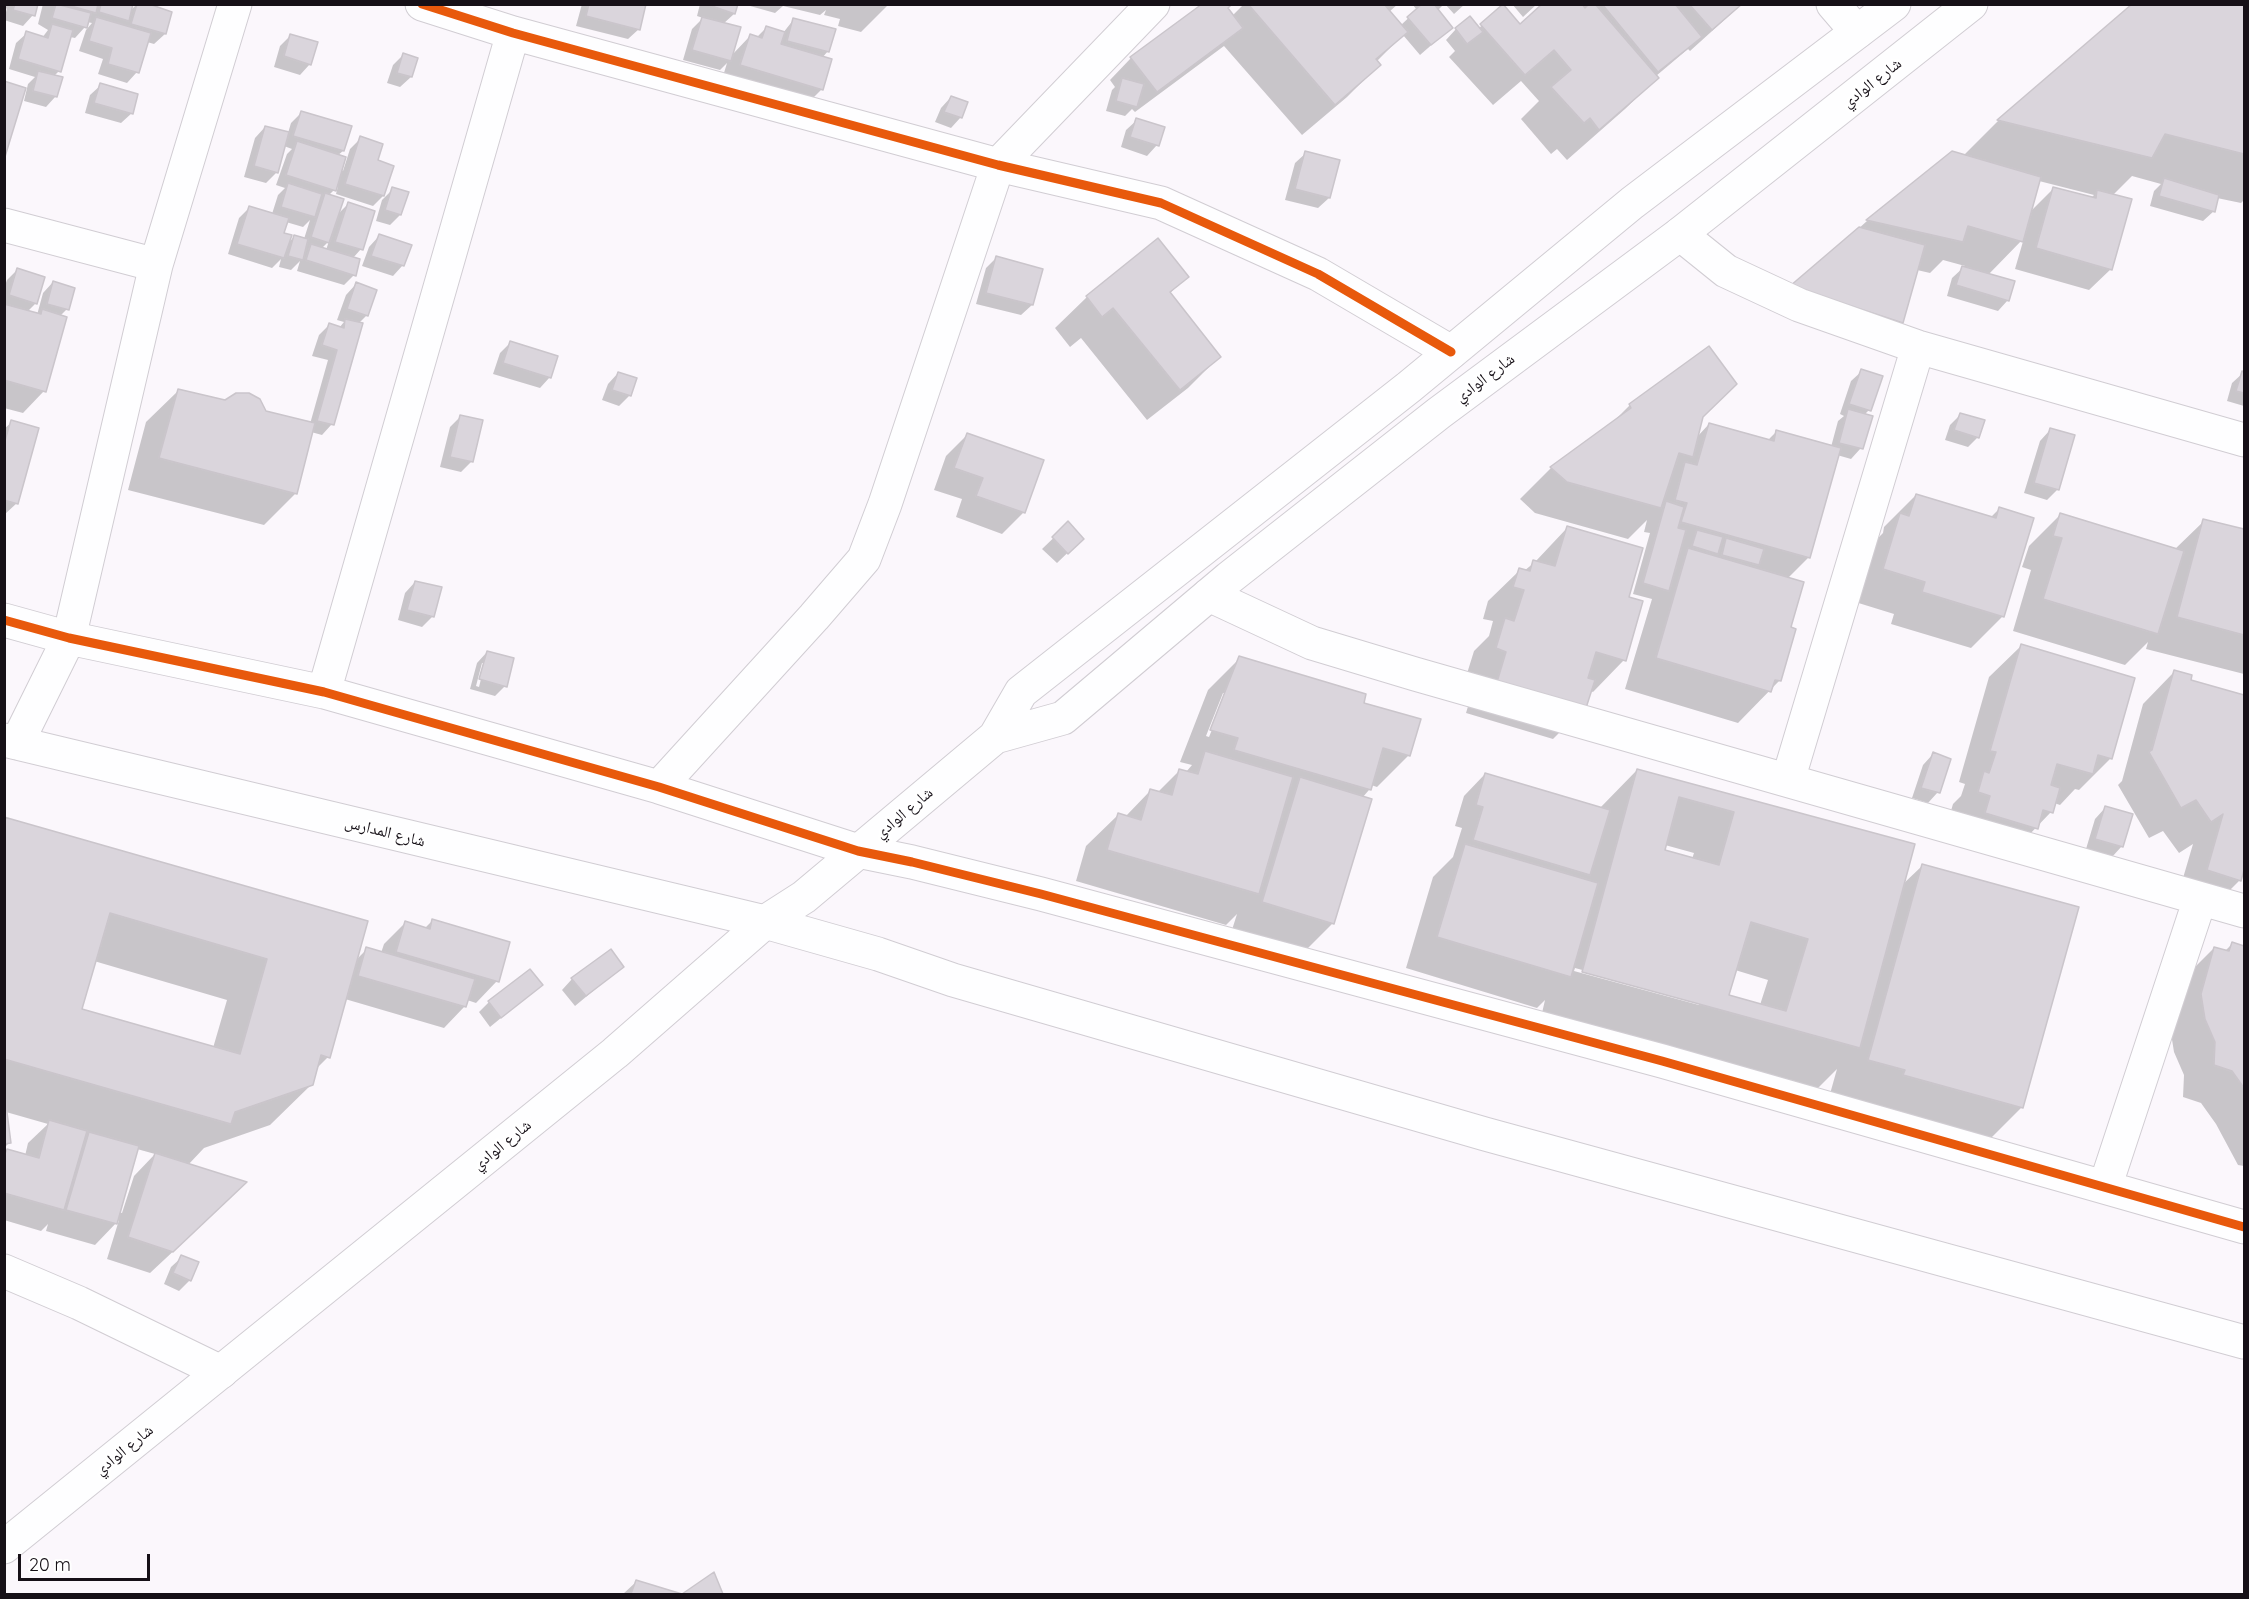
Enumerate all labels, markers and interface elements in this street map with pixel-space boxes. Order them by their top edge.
street label: شارع الوادي [1839,54,1905,112]
street label: شارع الوادي [1451,349,1519,407]
street label: شارع الوادي [871,783,937,843]
street label: شارع المدارس [343,813,427,851]
street label: شارع الوادي [469,1116,535,1174]
street label: شارع الوادي [91,1421,157,1479]
scale bar [21,1542,153,1580]
text: 20 m [29,1553,71,1576]

